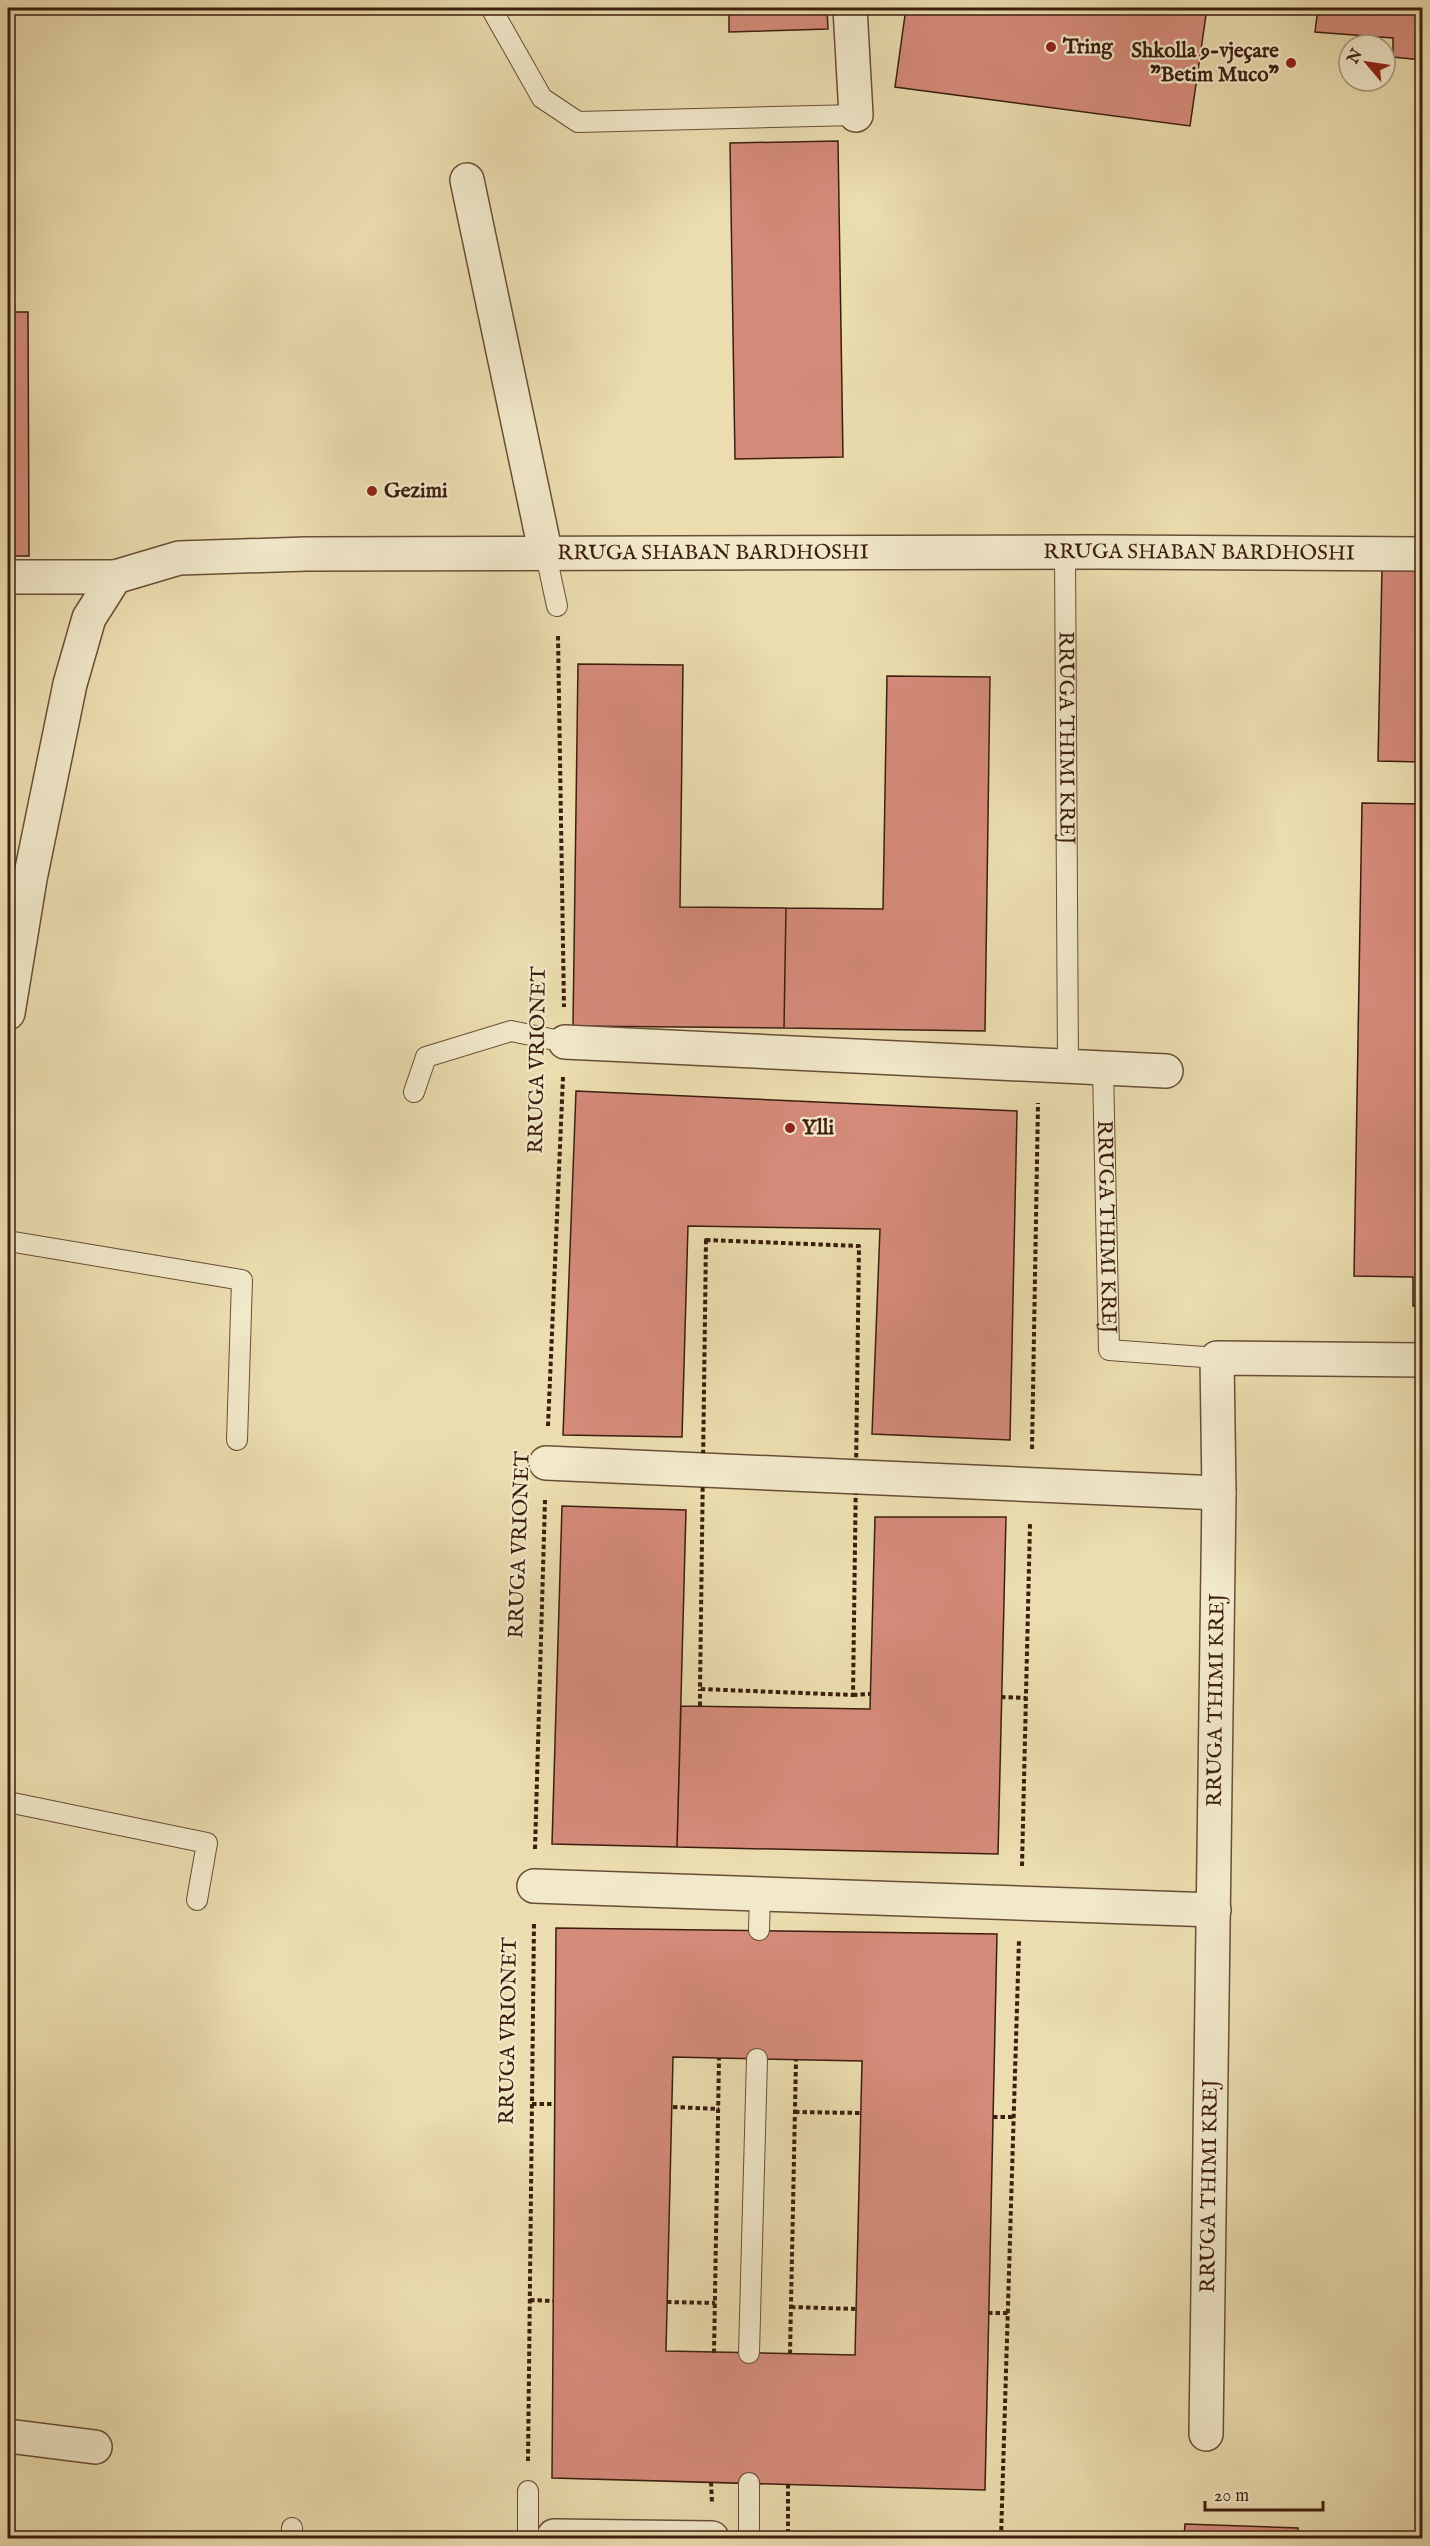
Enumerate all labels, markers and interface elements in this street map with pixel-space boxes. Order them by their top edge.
north arrow [1337,33,1397,93]
place label: Tring [1062,34,1113,61]
place label: Shkolla 9-vjeçare "Betim Muco" [1131,38,1280,89]
marker: Tring [1044,40,1058,54]
text: N [1343,46,1368,68]
marker: Shkolla 9-vjeçare "Betim Muco" [1284,56,1298,70]
place label: Gezimi [384,478,448,505]
marker: Gezimi [365,484,379,498]
street label: RRUGA SHABAN BARDHOSHI [1043,538,1355,567]
street label: RRUGA SHABAN BARDHOSHI [557,539,869,567]
street label: RRUGA THIMI KREJ [1052,631,1080,845]
street label: RRUGA VRIONET [523,965,553,1154]
place label: Ylli [802,1115,835,1142]
street label: RRUGA THIMI KREJ [1091,1120,1122,1334]
marker: Ylli [783,1121,797,1135]
street label: RRUGA VRIONET [503,1450,537,1639]
street label: RRUGA THIMI KREJ [1201,1593,1231,1807]
street label: RRUGA VRIONET [494,1936,524,2125]
street label: RRUGA THIMI KREJ [1194,2079,1224,2293]
scale bar [1205,2474,1324,2512]
text: 20 m [1214,2485,1249,2508]

